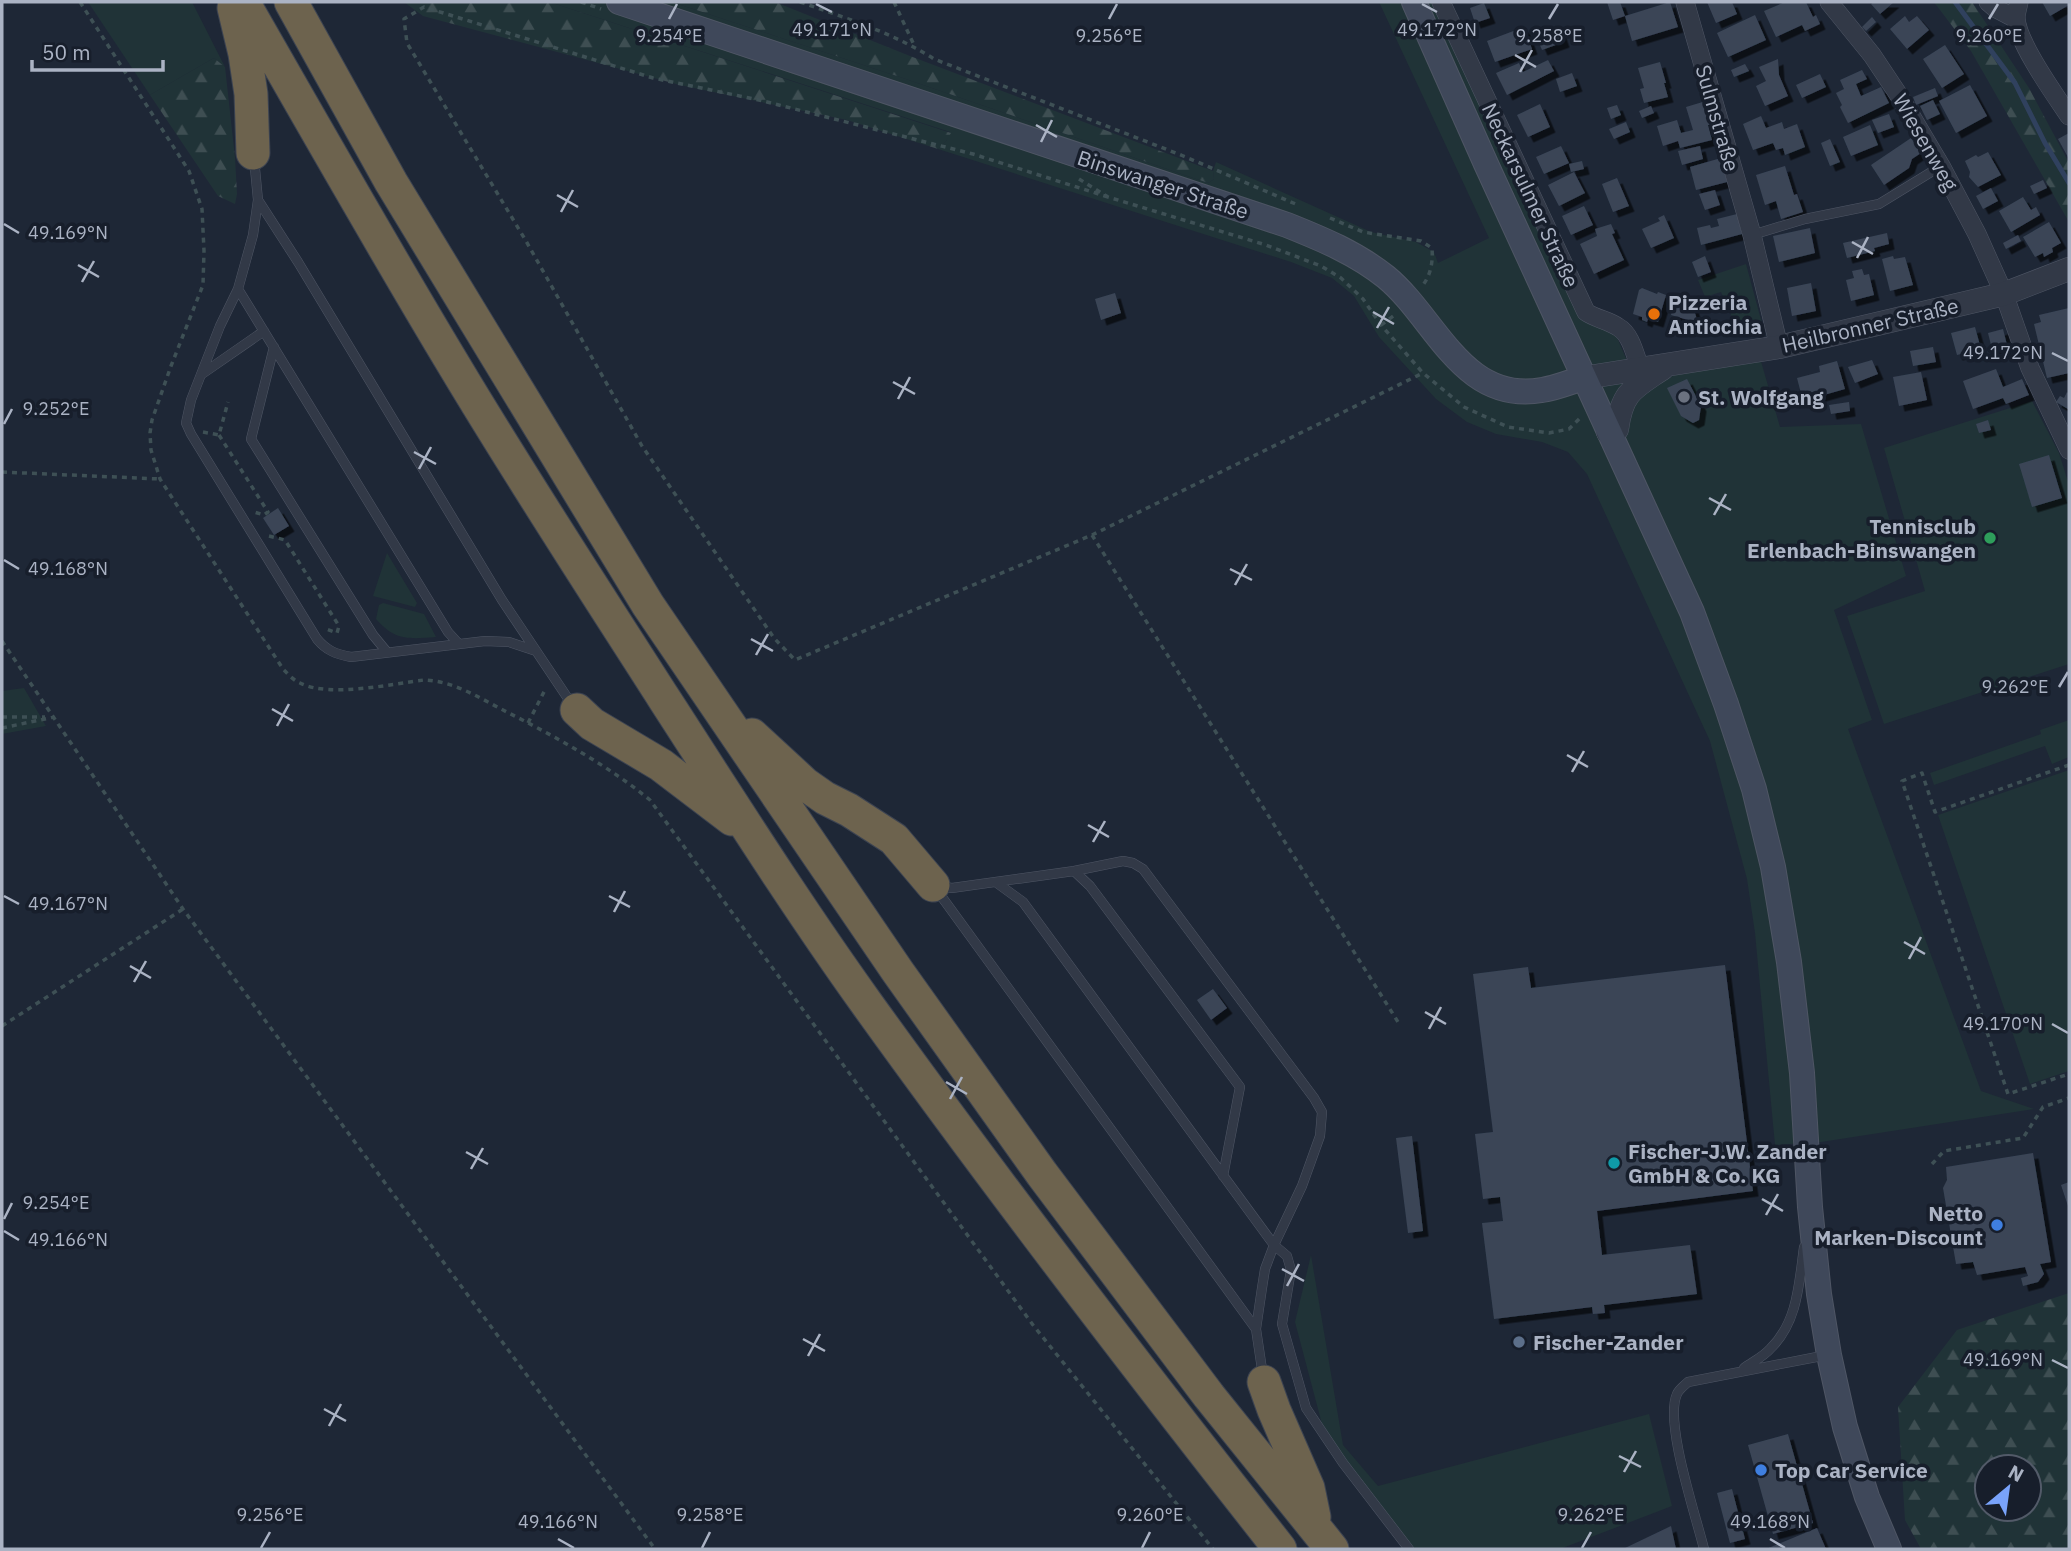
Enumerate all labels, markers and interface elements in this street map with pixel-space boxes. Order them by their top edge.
text: 49.171°N [792,18,872,41]
text: 49.172°N [1397,18,1477,41]
text: 9.254°E [635,24,703,47]
text: 9.256°E [1075,24,1143,47]
text: 9.258°E [1515,24,1583,47]
text: 9.260°E [1955,24,2023,47]
scale bar [32,28,163,72]
text: 50 m [42,38,91,66]
street label: Sulmstraße [1689,62,1747,174]
street label: Wiesenweg [1887,88,1965,196]
street label: Neckarsulmer Straße [1476,98,1586,292]
street label: Binswanger Straße [1074,143,1252,225]
text: 49.169°N [28,221,108,244]
place label: Pizzeria Antiochia [1668,288,1762,340]
street label: Heilbronner Straße [1779,291,1961,359]
marker: Pizzeria Antiochia [1646,306,1662,322]
text: 49.172°N [1963,341,2043,364]
place label: St. Wolfgang [1698,383,1824,411]
marker: St. Wolfgang [1676,389,1692,405]
text: 9.252°E [22,397,90,420]
place label: Tennisclub Erlenbach-Binswangen [1747,512,1976,564]
marker: Tennisclub Erlenbach-Binswangen [1982,530,1998,546]
text: 49.168°N [28,557,108,580]
text: 9.262°E [1981,675,2049,698]
text: 49.167°N [28,892,108,915]
text: 49.170°N [1963,1012,2043,1035]
place label: Fischer-J.W. Zander GmbH & Co. KG [1628,1137,1827,1189]
marker: Fischer-J.W. Zander GmbH & Co. KG [1606,1155,1622,1171]
text: 9.254°E [22,1191,90,1214]
place label: Netto Marken-Discount [1814,1199,1983,1251]
marker: Netto Marken-Discount [1989,1217,2005,1233]
text: 49.166°N [28,1228,108,1251]
place label: Fischer-Zander [1533,1328,1684,1356]
marker: Fischer-Zander [1511,1334,1527,1350]
text: 49.169°N [1963,1348,2043,1371]
north arrow [1973,1453,2043,1523]
place label: Top Car Service [1775,1456,1928,1484]
text: N [2004,1459,2028,1487]
marker: Top Car Service [1753,1462,1769,1478]
text: 9.256°E [236,1503,304,1526]
text: 9.258°E [676,1503,744,1526]
text: 9.260°E [1116,1503,1184,1526]
text: 9.262°E [1557,1503,1625,1526]
text: 49.166°N [518,1510,598,1533]
text: 49.168°N [1730,1510,1810,1533]

